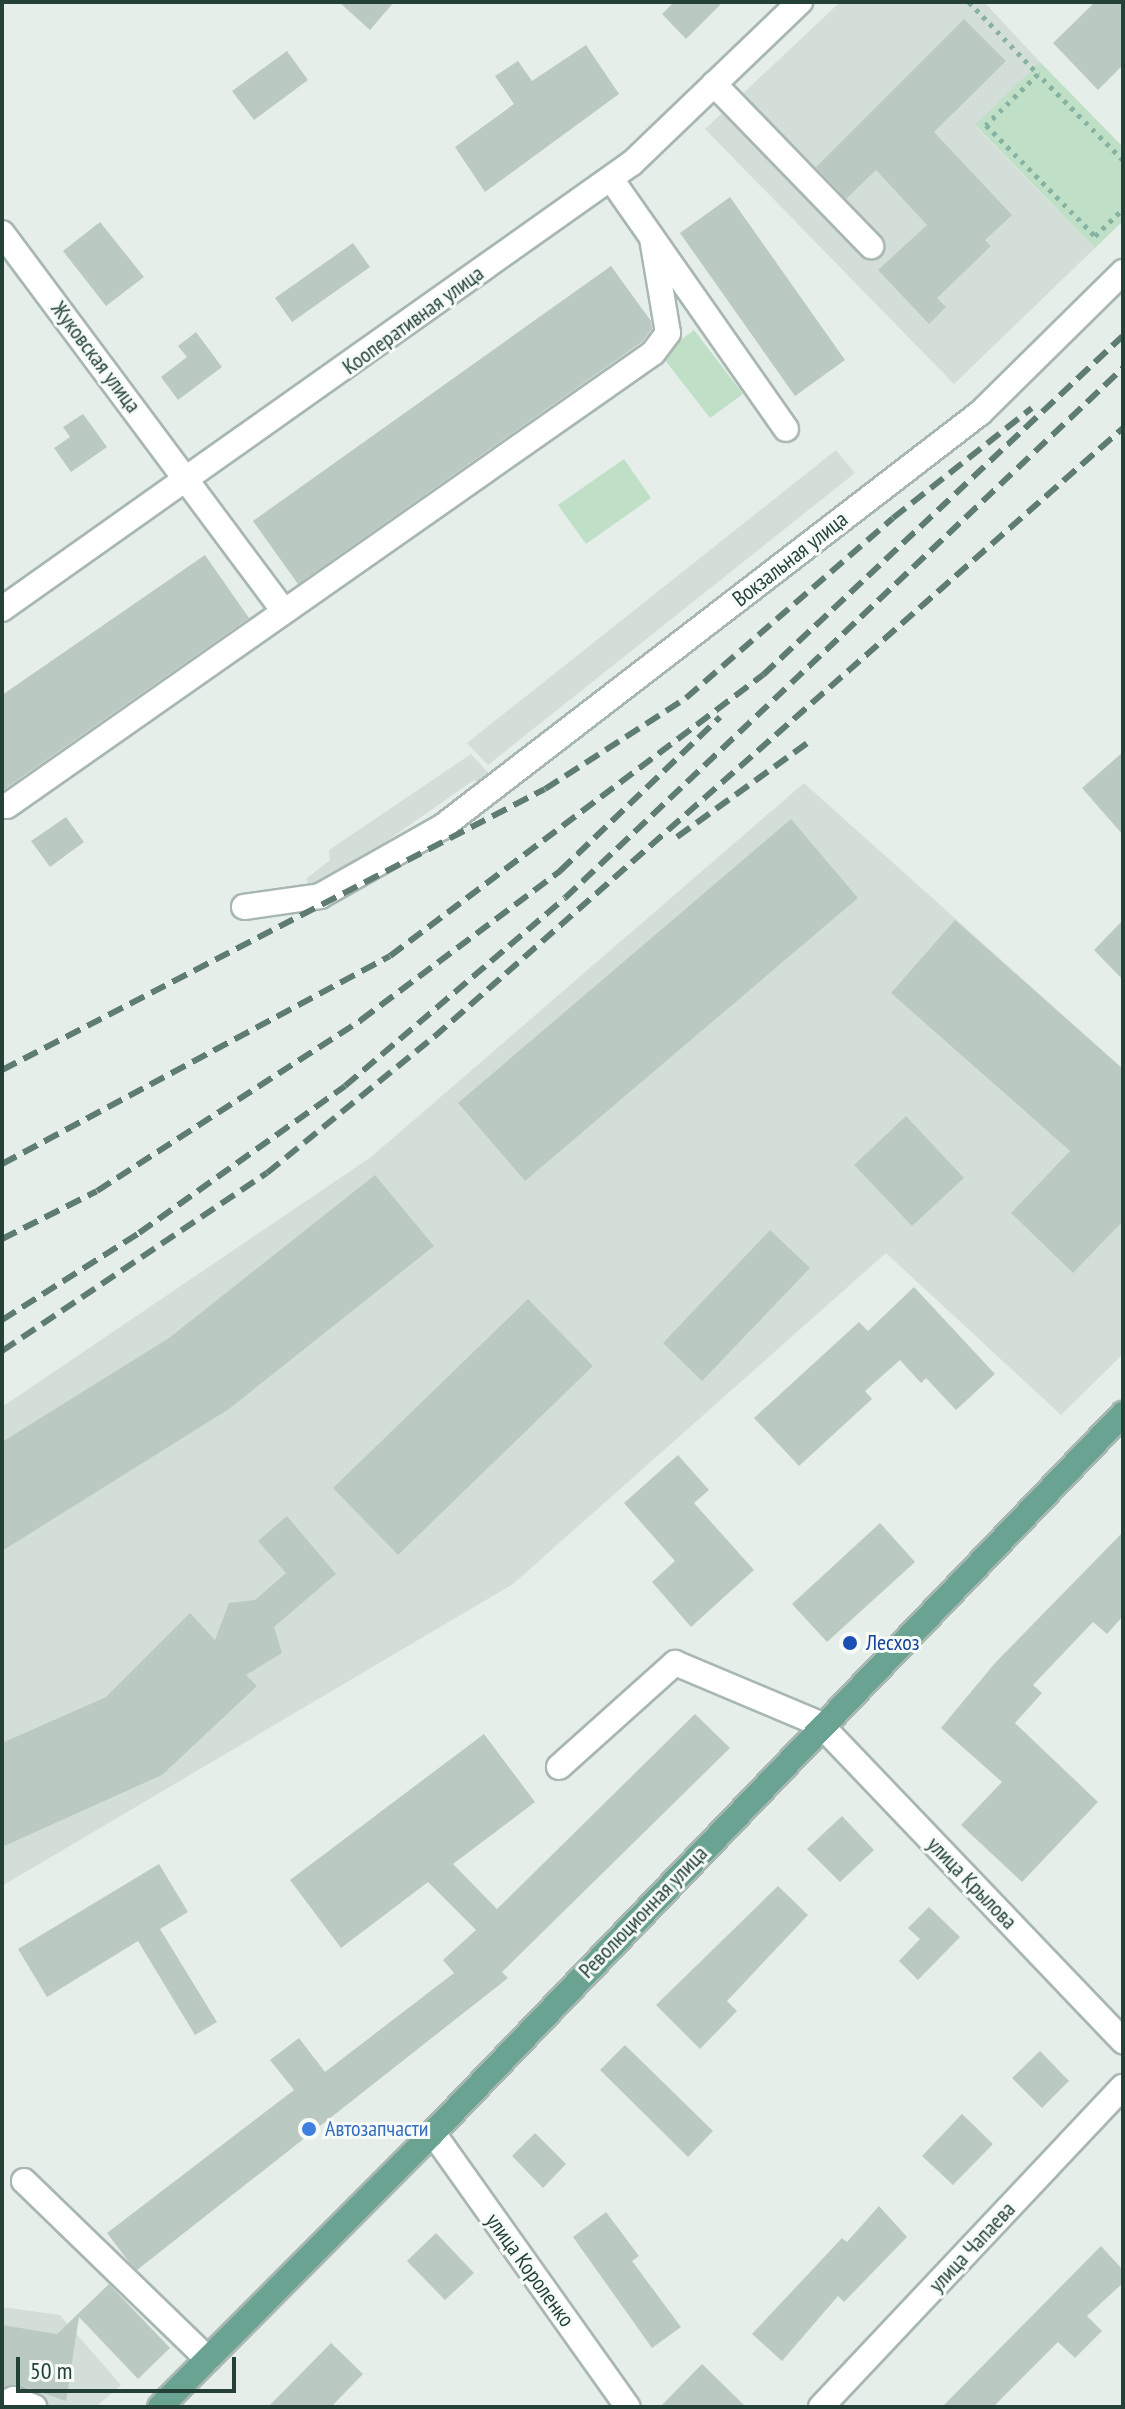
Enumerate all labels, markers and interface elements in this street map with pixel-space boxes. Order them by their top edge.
street label: Кооперативная улица [337,260,489,380]
street label: Жуковская улица [46,296,146,418]
street label: Вокзальная улица [727,506,853,612]
place label: Лесхоз [866,1630,919,1656]
marker: Лесхоз [841,1634,859,1652]
street label: улица Крылова [921,1831,1023,1935]
street label: Революционная улица [573,1840,713,1984]
place label: Автозапчасти [325,2116,428,2142]
marker: Автозапчасти [300,2120,318,2138]
street label: улица Чапаева [923,2196,1021,2298]
street label: улица Короленко [480,2208,580,2332]
scale bar [20,2341,240,2391]
text: 50 m [30,2355,72,2386]

